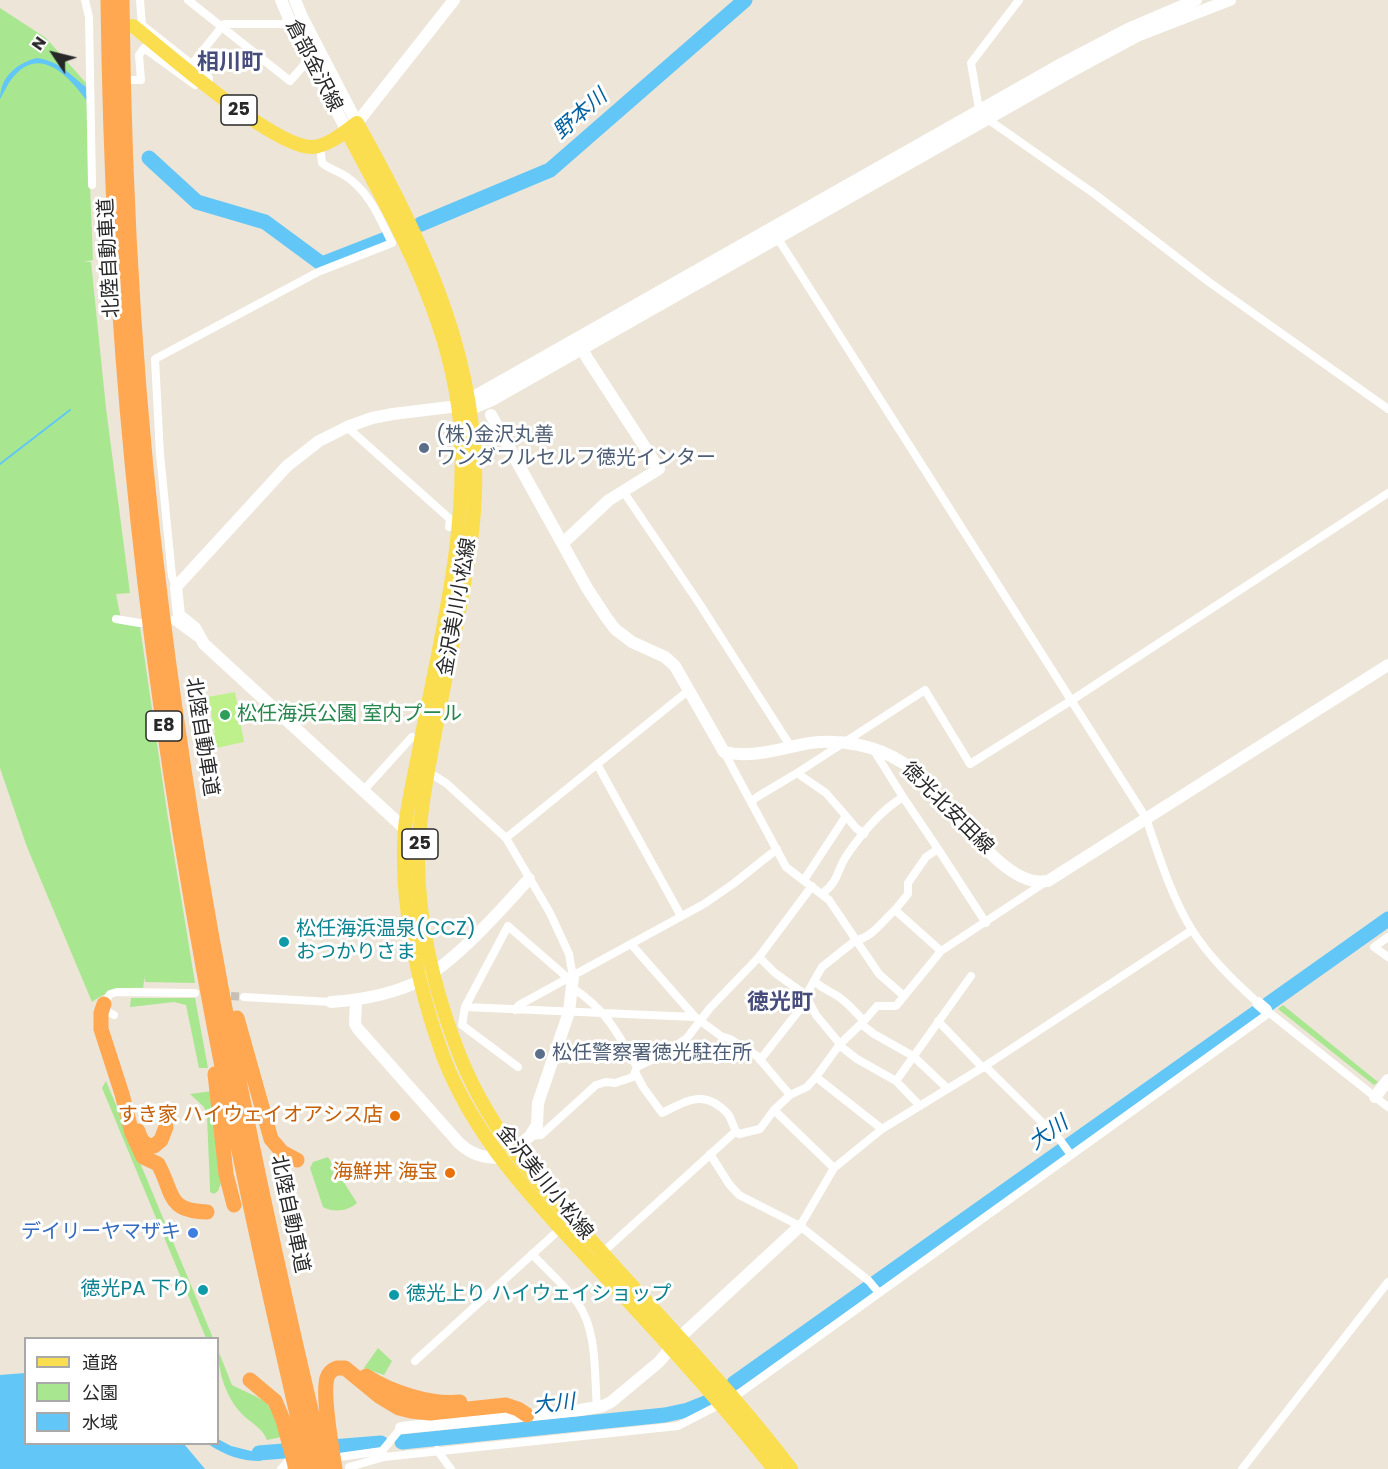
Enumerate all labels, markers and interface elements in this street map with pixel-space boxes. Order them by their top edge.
street label: 倉部金沢線 [280,16,346,116]
north arrow [24,24,84,84]
text: N [26,32,52,55]
district label: 相川町 [197,50,263,76]
water label: 野本川 [549,85,613,145]
road number: 25 [221,95,257,125]
street label: 北陸自動車道 [95,197,125,319]
place label: (株)金沢丸善 ワンダフルセルフ徳光インター [436,424,716,471]
marker: (株)金沢丸善 ワンダフルセルフ徳光インター [417,441,431,455]
street label: 金沢美川小松線 [434,536,482,678]
street label: 北陸自動車道 [180,676,222,798]
place label: 松任海浜公園 室内プール [237,703,462,727]
marker: 松任海浜公園 室内プール [218,708,232,722]
road number: E8 [146,711,182,741]
street label: 徳光北安田線 [896,758,998,860]
road number: 25 [402,829,438,859]
place label: 松任海浜温泉(CCZ) おつかりさま [296,918,476,965]
marker: 松任海浜温泉(CCZ) おつかりさま [277,935,291,949]
district label: 徳光町 [747,990,813,1016]
place label: 松任警察署徳光駐在所 [552,1042,752,1066]
marker: 松任警察署徳光駐在所 [533,1047,547,1061]
place label: すき家 ハイウェイオアシス店 [118,1104,383,1128]
marker: すき家 ハイウェイオアシス店 [388,1109,402,1123]
water label: 大川 [1025,1112,1073,1156]
street label: 金沢美川小松線 [491,1121,597,1245]
street label: 北陸自動車道 [265,1153,313,1275]
place label: 海鮮丼 海宝 [333,1161,438,1185]
marker: 海鮮丼 海宝 [443,1166,457,1180]
place label: デイリーヤマザキ [21,1221,181,1245]
marker: デイリーヤマザキ [186,1226,200,1240]
place label: 徳光PA 下り [81,1278,191,1302]
marker: 徳光PA 下り [196,1283,210,1297]
place label: 徳光上り ハイウェイショップ [406,1283,671,1307]
marker: 徳光上り ハイウェイショップ [387,1288,401,1302]
legend [24,1337,219,1445]
text: 道路 [82,1350,118,1375]
text: 公園 [82,1380,118,1405]
water label: 大川 [532,1390,576,1420]
text: 水域 [82,1410,118,1435]

